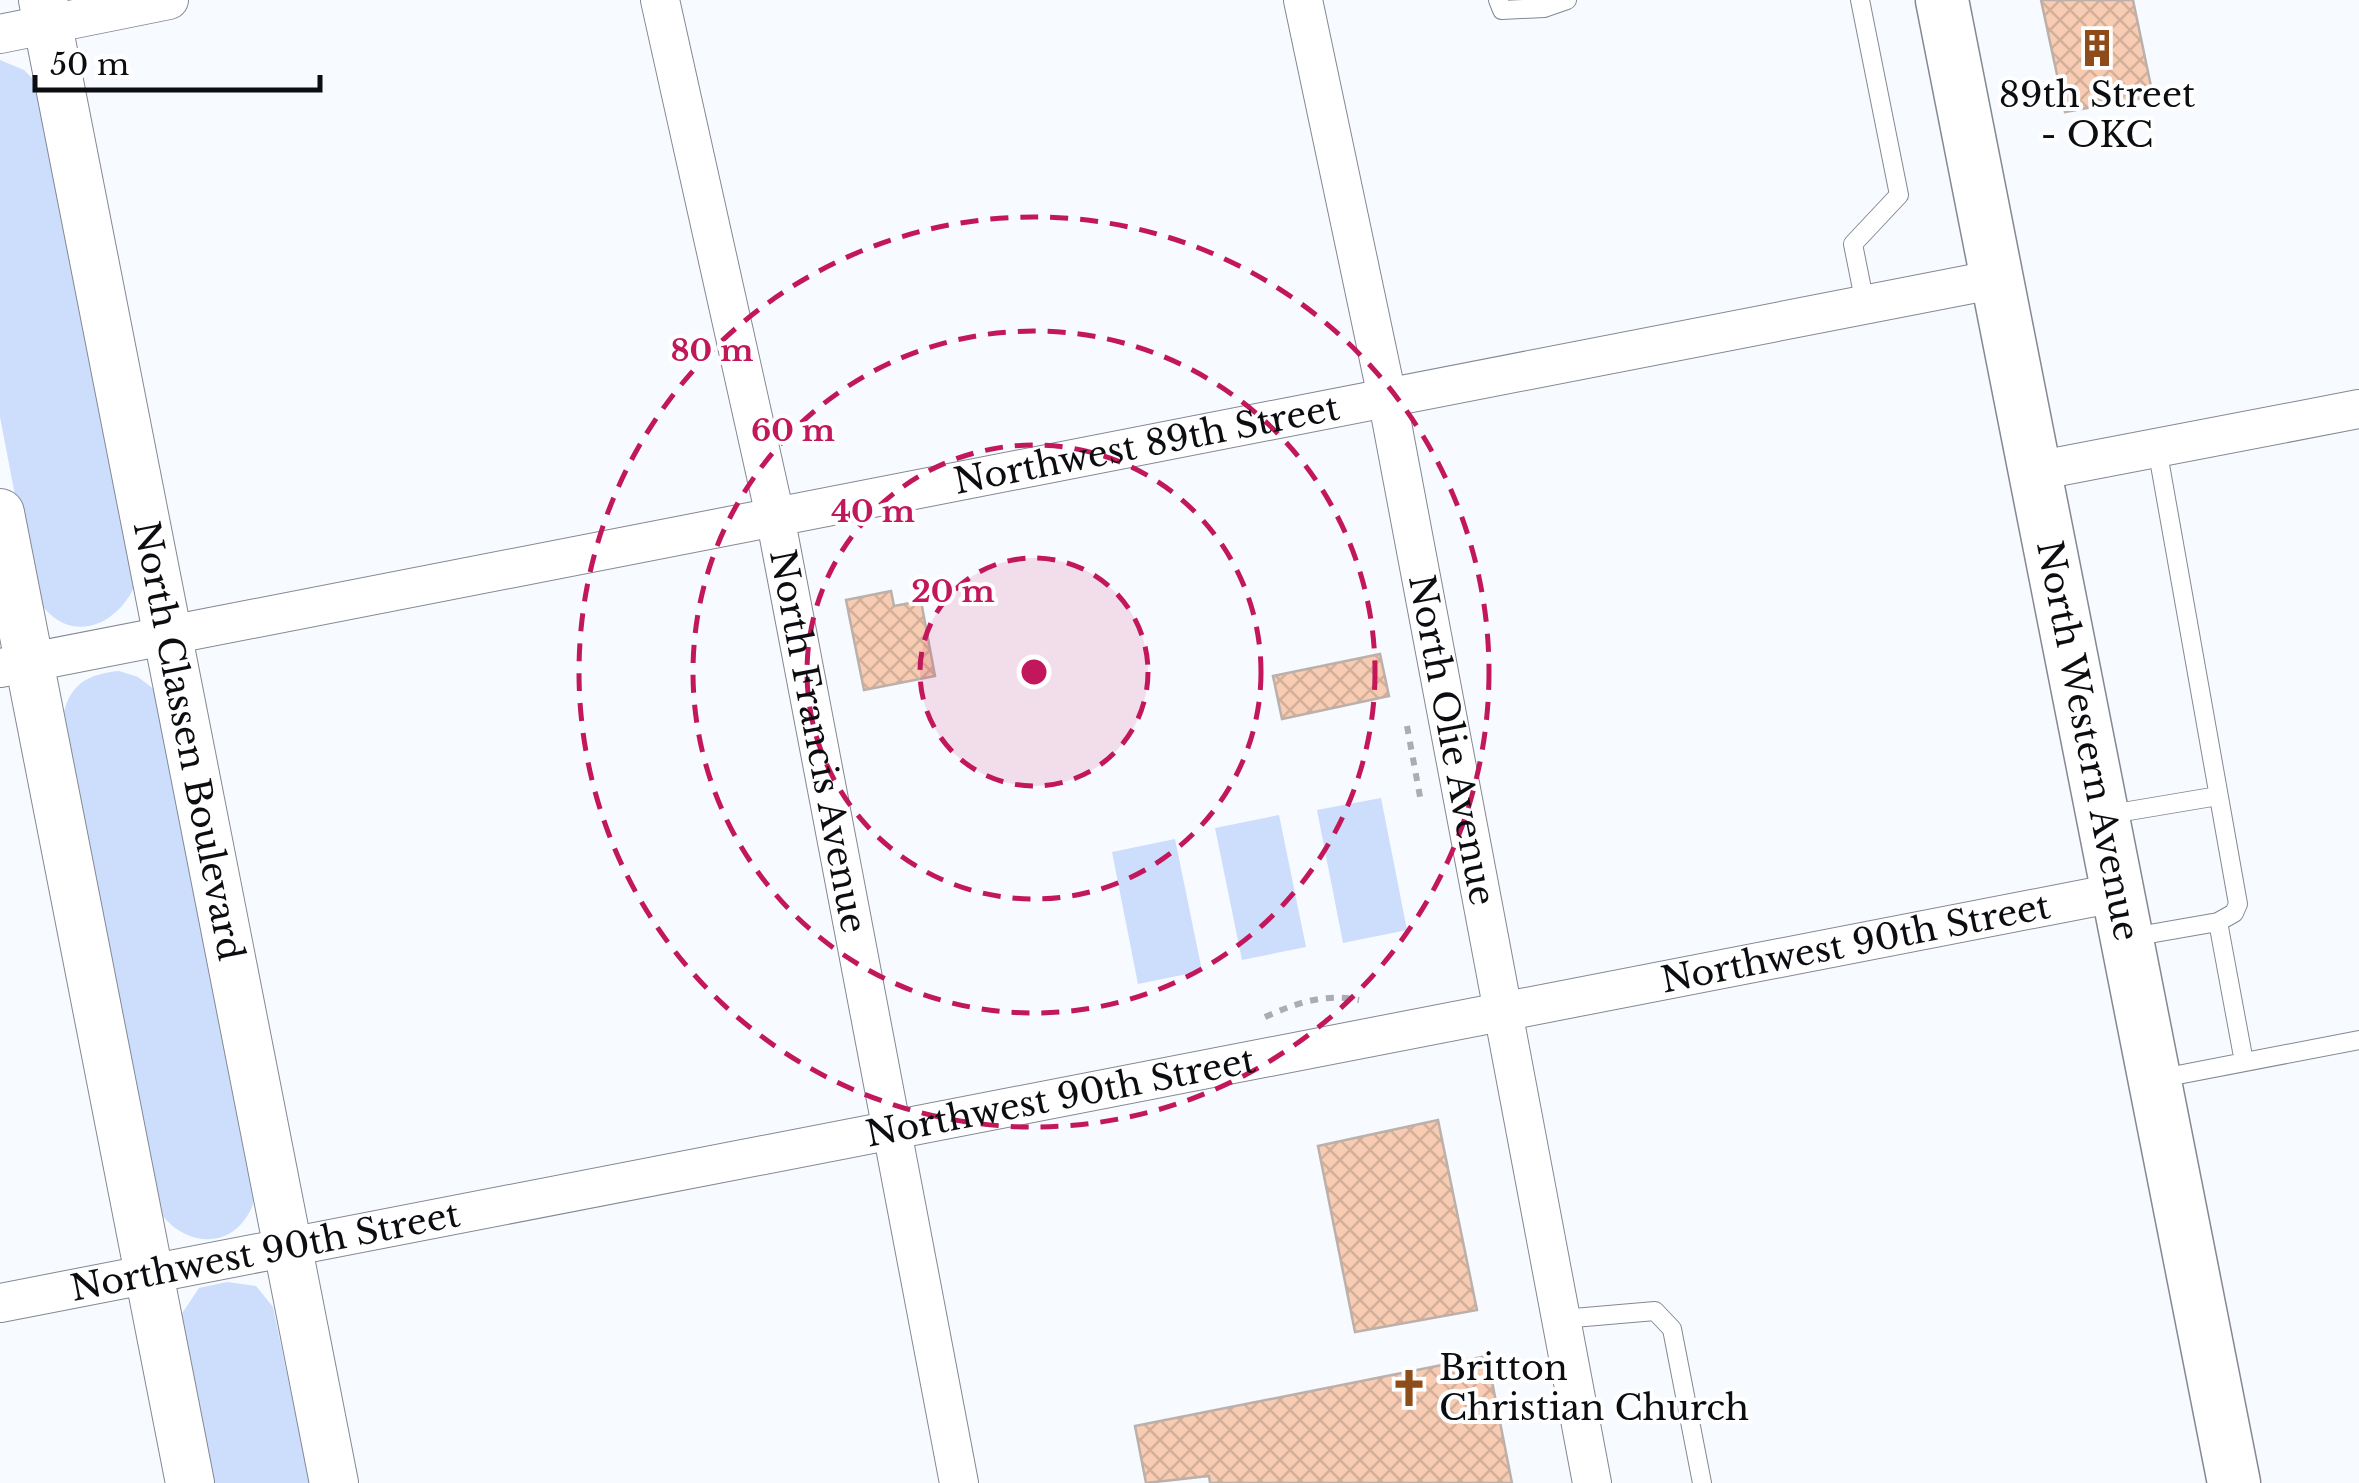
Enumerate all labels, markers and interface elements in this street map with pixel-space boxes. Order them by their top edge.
building icon: 89th Street - OKC [2076,27,2118,69]
scale bar [35,30,320,92]
text: 50 m [50,46,129,83]
place label: 89th Street - OKC [1999,73,2195,156]
text: 80 m [671,332,753,369]
street label: Northwest 89th Street [950,386,1343,503]
text: 60 m [751,412,835,449]
text: 40 m [831,493,915,530]
street label: North Classen Boulevard [125,517,253,964]
street label: North Western Avenue [2028,537,2149,944]
street label: North Francis Avenue [761,546,876,936]
street label: North Olie Avenue [1400,571,1505,909]
text: 20 m [911,573,995,610]
centre of rings [1016,654,1052,690]
street label: Northwest 90th Street [1657,884,2054,1002]
street label: Northwest 90th Street [862,1038,1258,1156]
street label: Northwest 90th Street [67,1192,463,1310]
place label: Britton Christian Church [1439,1346,1749,1429]
church icon: Britton Christian Church [1388,1367,1430,1409]

